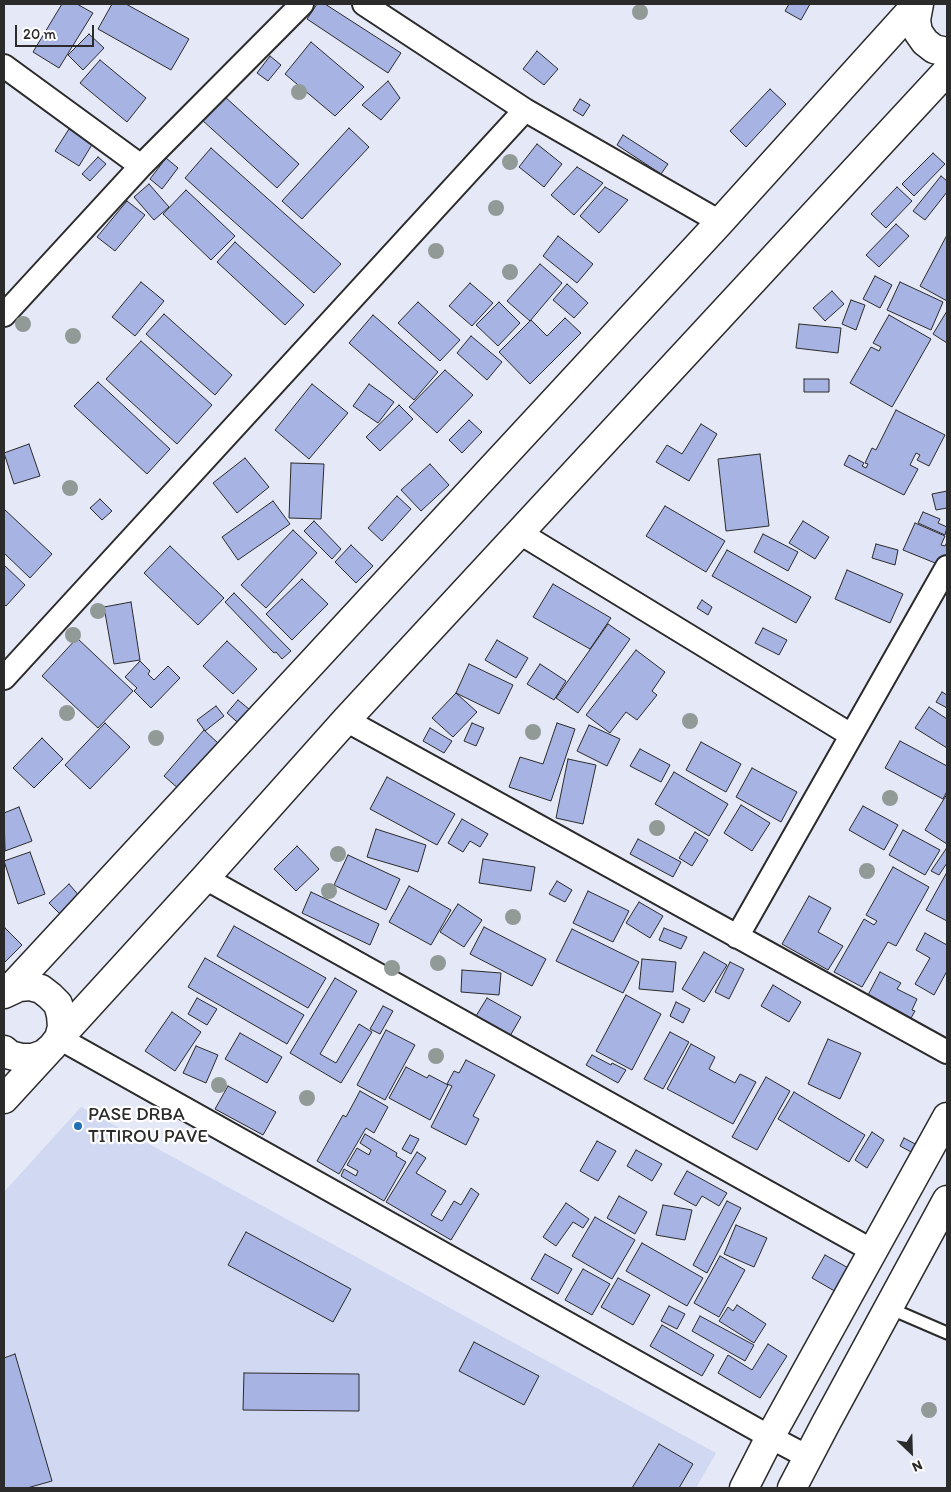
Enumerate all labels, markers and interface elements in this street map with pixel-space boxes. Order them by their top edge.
scale bar [18,15,96,47]
text: 20 m [23,25,56,43]
place label: PASE DRBA TITIROU PAVE [88,1104,208,1148]
marker: PASE DRBA TITIROU PAVE [72,1120,84,1132]
north arrow [886,1427,936,1477]
text: N [910,1456,925,1476]

